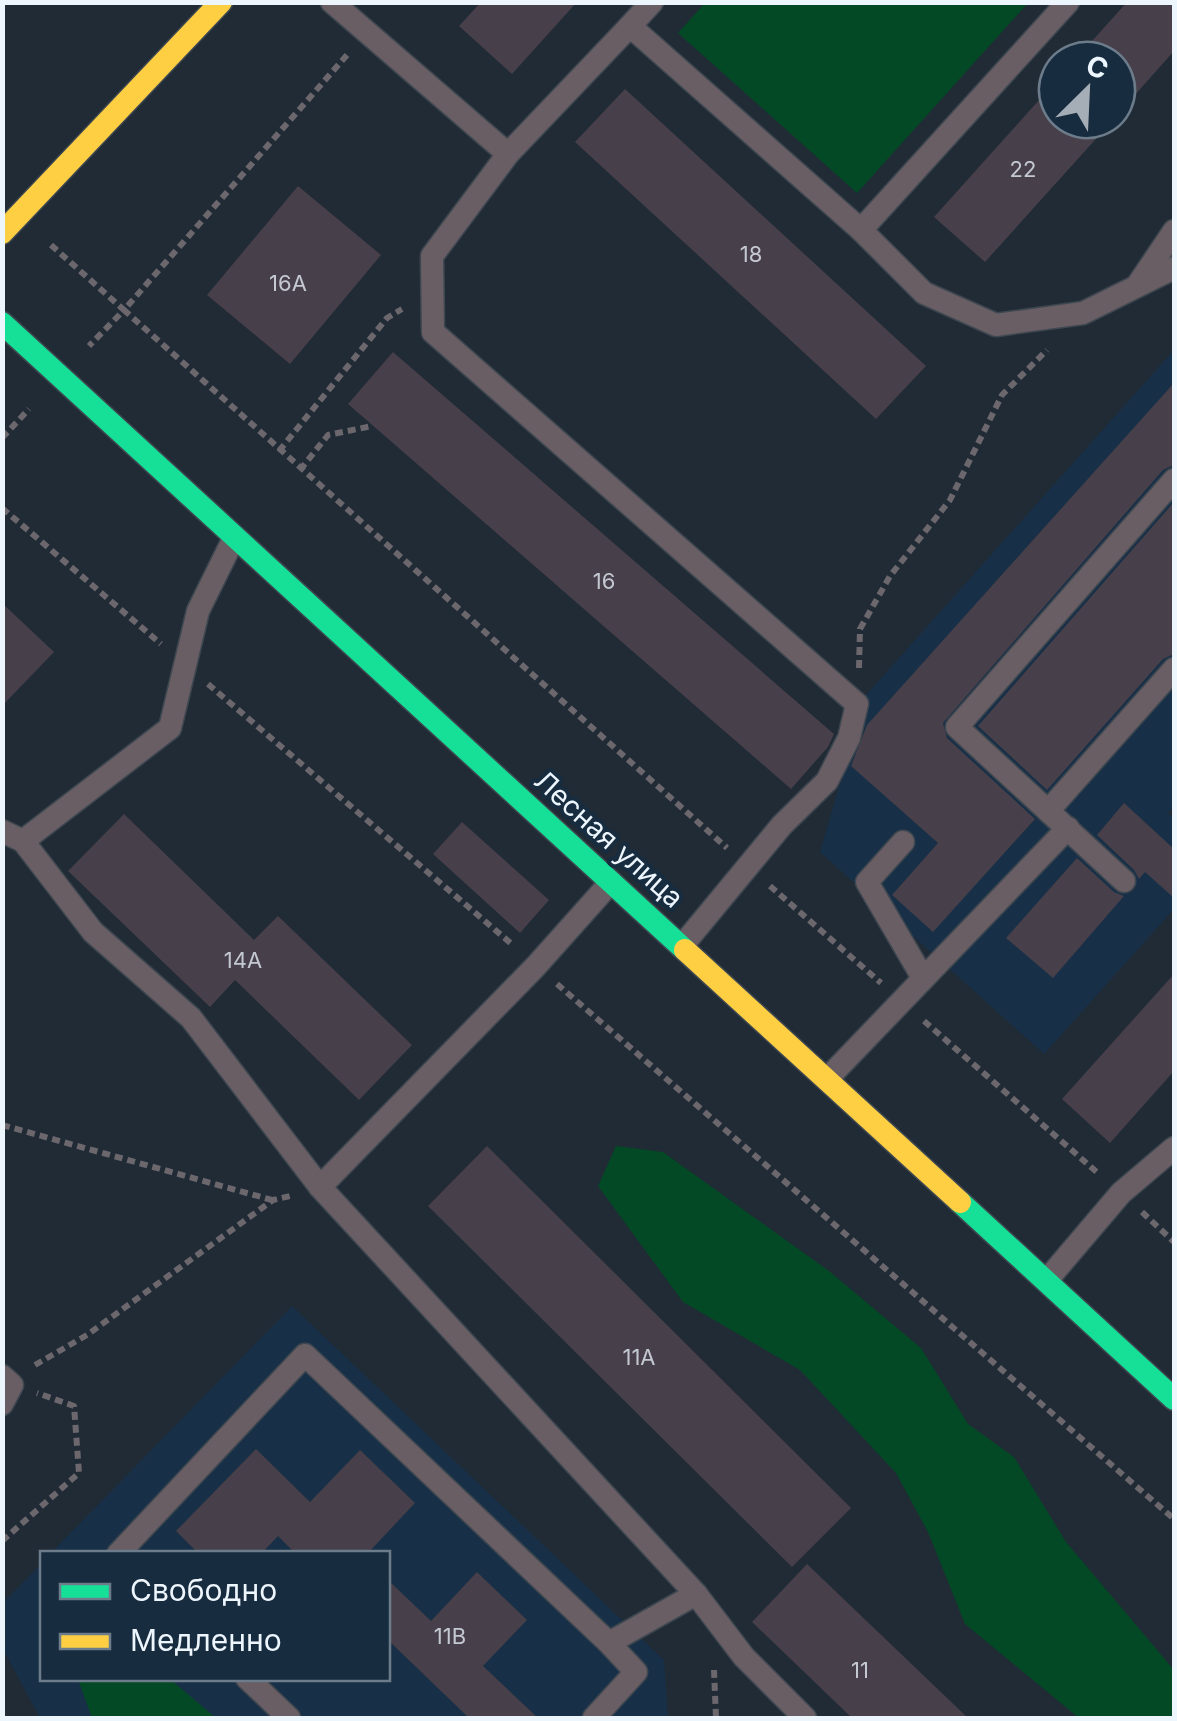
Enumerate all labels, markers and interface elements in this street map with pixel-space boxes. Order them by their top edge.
north arrow [1037,40,1137,140]
text: С [1081,47,1114,87]
house number: 22 [1010,156,1036,182]
house number: 18 [740,241,762,267]
house number: 16А [269,270,307,296]
house number: 16 [593,568,615,594]
street label: Лесная улица [528,763,690,915]
house number: 14А [224,947,262,973]
house number: 11А [622,1344,656,1370]
legend [40,1551,390,1681]
text: Свободно [130,1572,277,1608]
text: Медленно [130,1622,282,1658]
house number: 11В [434,1623,466,1649]
house number: 11 [851,1657,869,1683]

